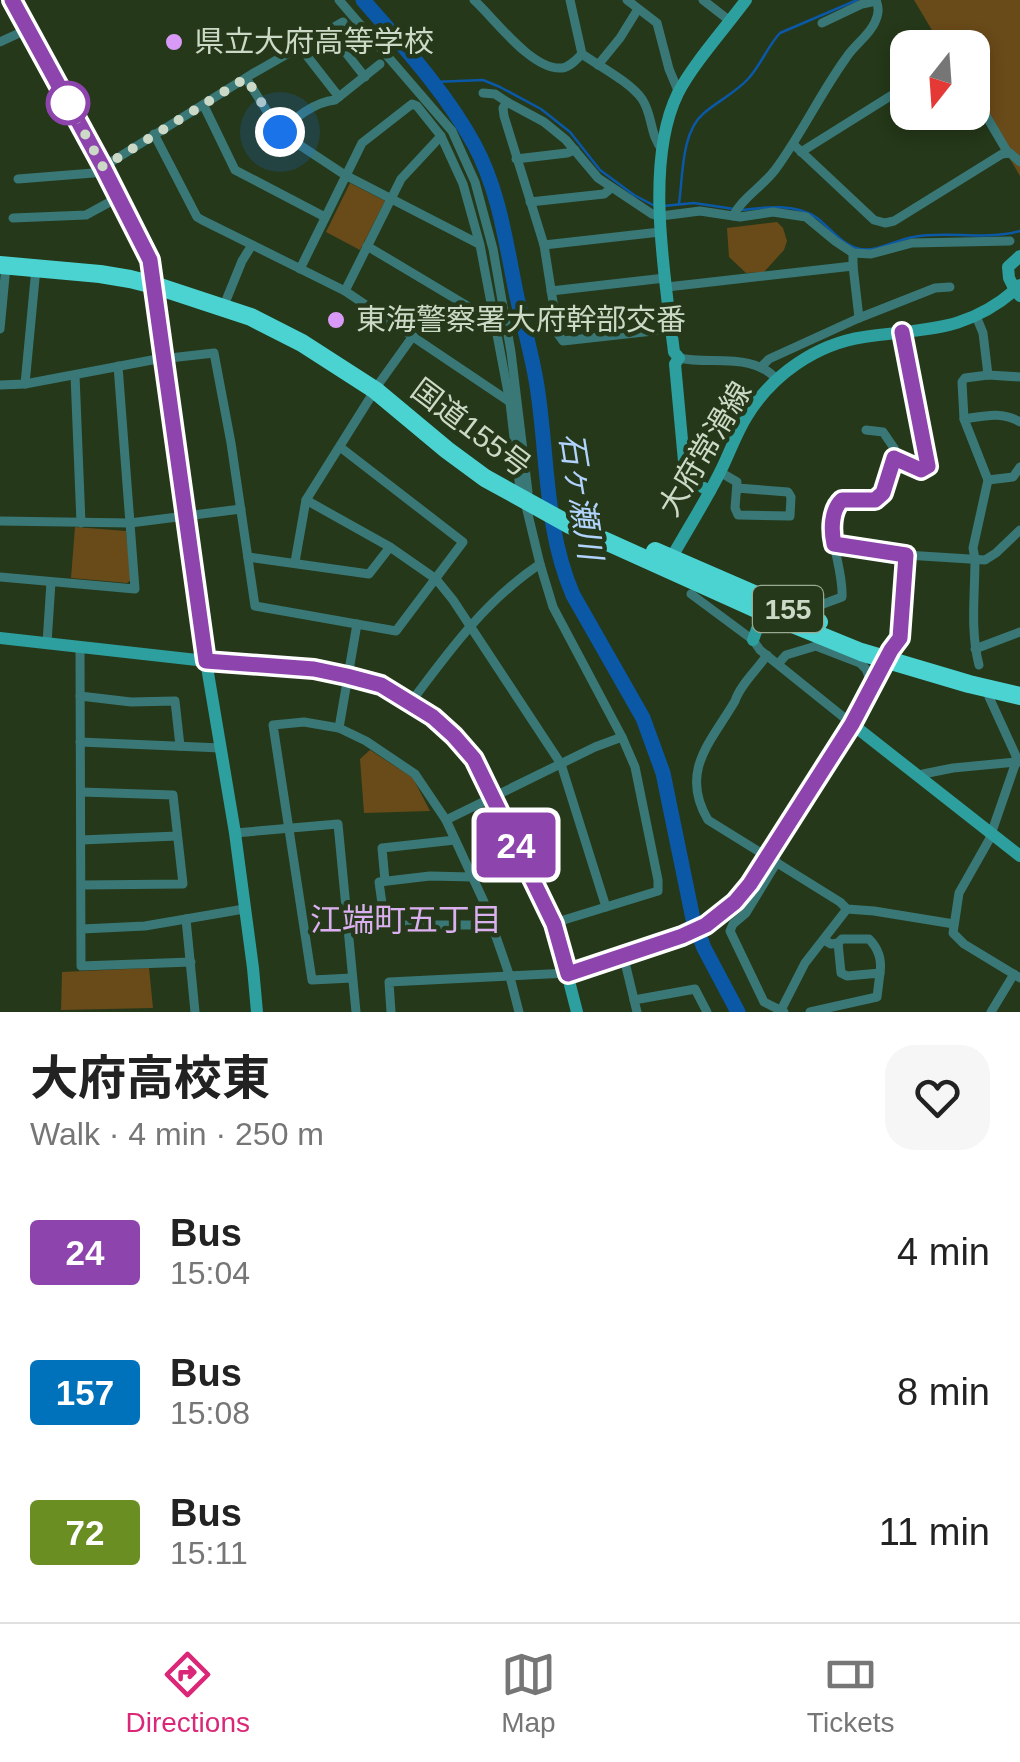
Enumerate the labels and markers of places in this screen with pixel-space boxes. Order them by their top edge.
place label: 県立大府高等学校 [194,25,434,58]
marker: 県立大府高等学校 [163,31,185,53]
unlabelled marker [47,82,89,124]
place label: 東海警察署大府幹部交番 [356,303,686,336]
marker: 東海警察署大府幹部交番 [325,309,347,331]

